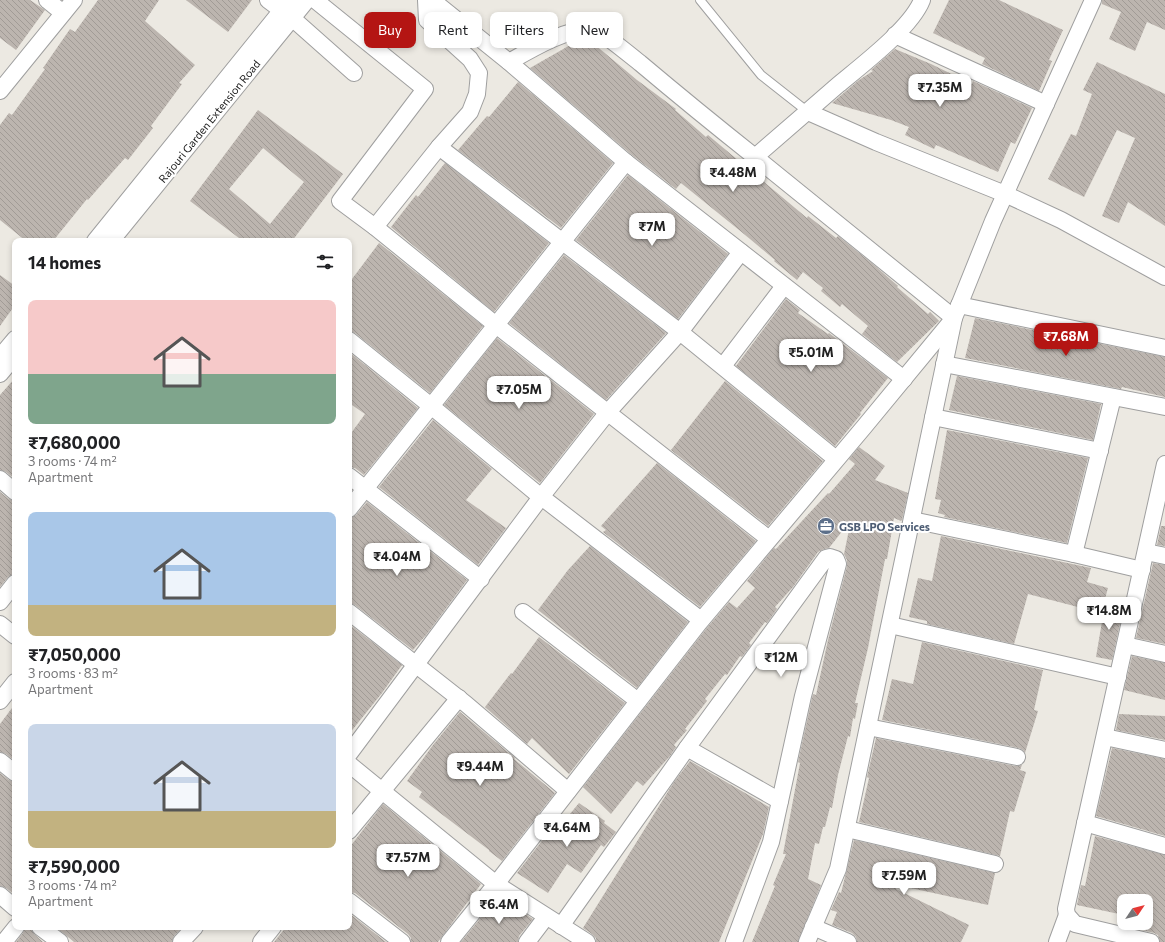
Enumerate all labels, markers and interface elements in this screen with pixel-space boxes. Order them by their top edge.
chip: Buy [364,12,416,48]
chip: Rent [424,12,482,48]
chip: Filters [490,12,558,48]
chip: New [566,12,623,48]
street label: Rajouri Garden Extension Road [156,57,262,185]
pin: ₹7.35M [907,74,973,108]
text: ₹7.35M [917,79,963,95]
pin: ₹4.48M [700,159,766,193]
text: ₹4.48M [709,164,757,180]
pin: ₹7M [633,213,671,247]
text: ₹7M [638,218,666,234]
icon: filters [314,251,336,273]
text: 14 homes [28,252,101,273]
pin: ₹7.68M [1033,323,1099,357]
icon: home [146,326,218,398]
text: ₹7.68M [1043,328,1089,344]
pin: ₹5.01M [778,339,844,373]
text: ₹5.01M [788,344,834,360]
pin: ₹7.05M [486,376,552,410]
text: ₹7.05M [496,381,542,397]
text: ₹7,680,000 [28,432,121,453]
text: 3 rooms · 74 m² [28,453,117,469]
text: Apartment [28,469,93,485]
office icon: GSB LPO Services [816,516,836,536]
place label: GSB LPO Services [839,520,930,533]
icon: home [146,538,218,610]
pin: ₹4.04M [364,543,430,577]
text: ₹4.04M [373,548,421,564]
pin: ₹14.8M [1076,597,1142,631]
text: ₹14.8M [1086,602,1132,618]
text: ₹7,050,000 [28,644,121,665]
pin: ₹12M [757,644,805,678]
text: ₹12M [764,649,798,665]
text: 3 rooms · 83 m² [28,665,118,681]
text: Apartment [28,681,93,697]
icon: home [146,750,218,822]
pin: ₹9.44M [447,753,513,787]
text: ₹9.44M [456,758,504,774]
pin: ₹4.64M [534,814,600,848]
text: ₹4.64M [543,819,591,835]
pin: ₹7.57M [375,844,441,878]
text: ₹7.57M [386,849,430,865]
text: ₹7,590,000 [28,856,120,877]
pin: ₹7.59M [871,862,937,896]
text: ₹7.59M [881,867,927,883]
text: 3 rooms · 74 m² [28,877,117,893]
pin: ₹6.4M [471,891,527,925]
text: Apartment [28,893,93,909]
north arrow [1117,894,1153,930]
map controls [1117,894,1153,930]
text: ₹6.4M [479,896,519,912]

